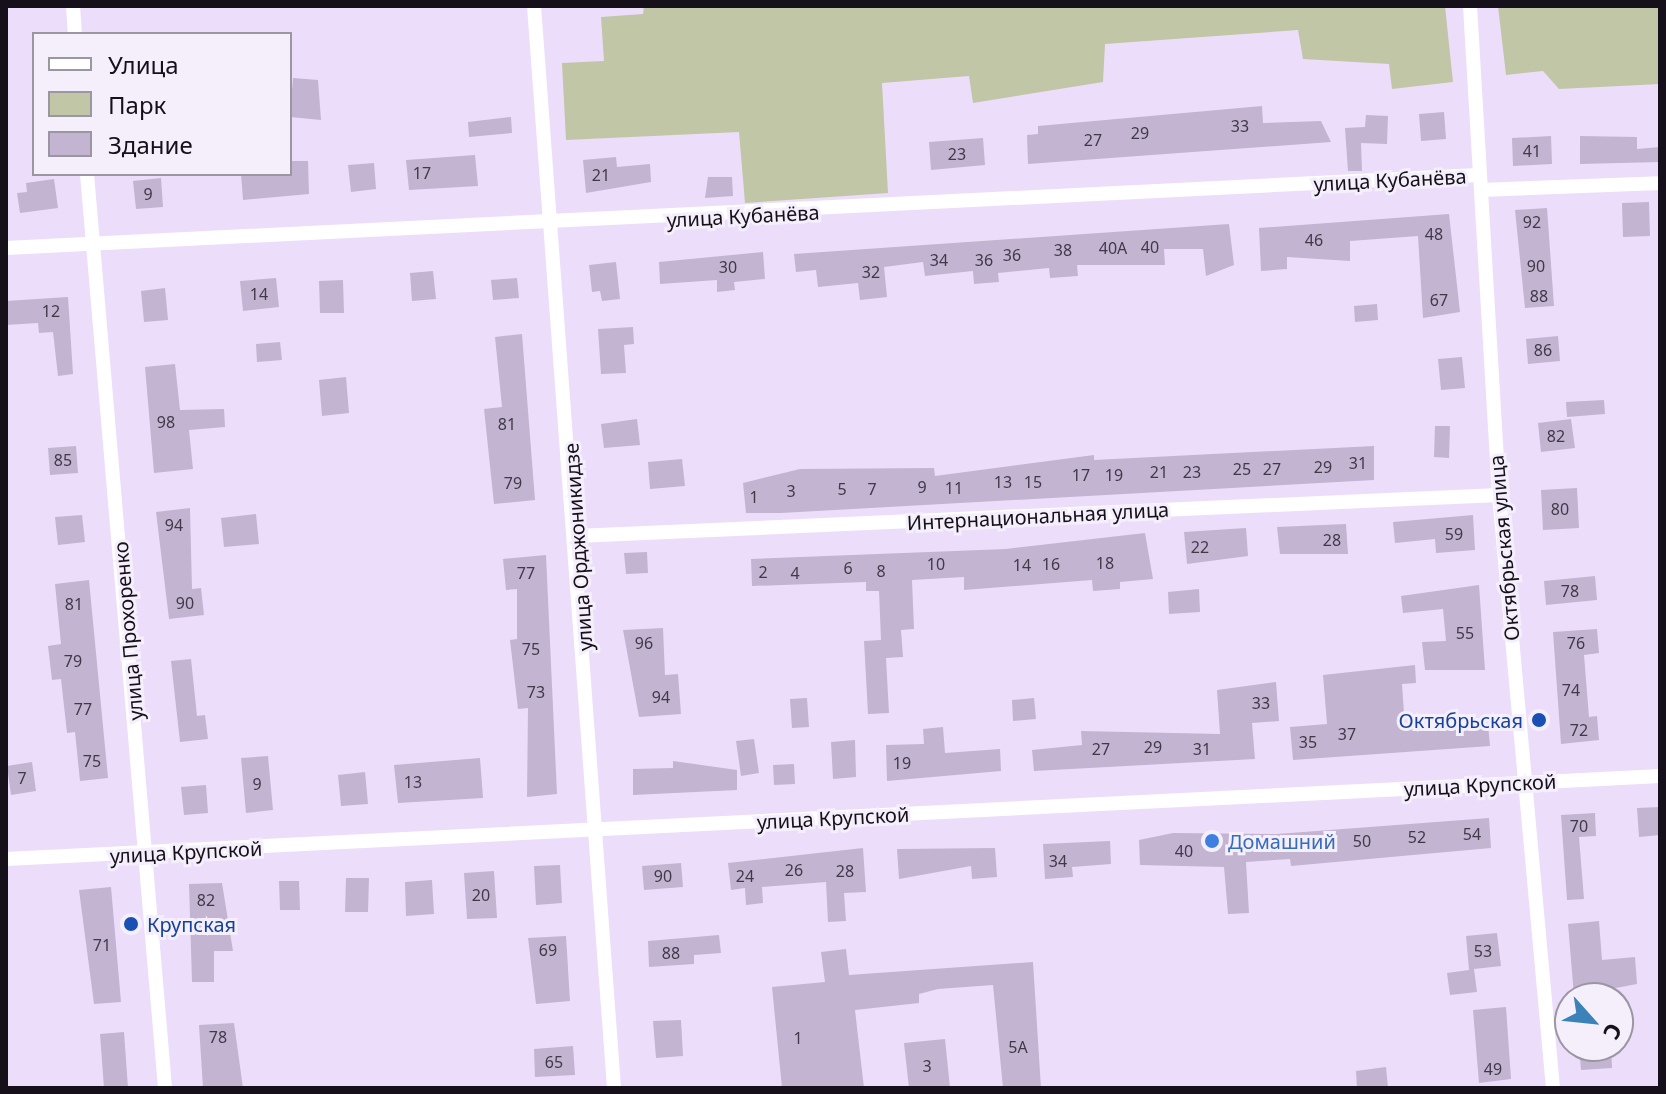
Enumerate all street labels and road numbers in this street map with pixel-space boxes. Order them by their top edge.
street label: улица Кубанёва [1313,164,1467,196]
street label: улица Кубанёва [666,200,820,232]
street label: улица Орджоникидзе [559,442,597,652]
street label: Октябрьская улица [1484,454,1524,642]
street label: Интернациональная улица [906,497,1170,535]
street label: улица Прохоренко [108,541,148,721]
street label: улица Крупской [1403,769,1557,801]
street label: улица Крупской [756,802,910,834]
street label: улица Крупской [109,836,263,868]

